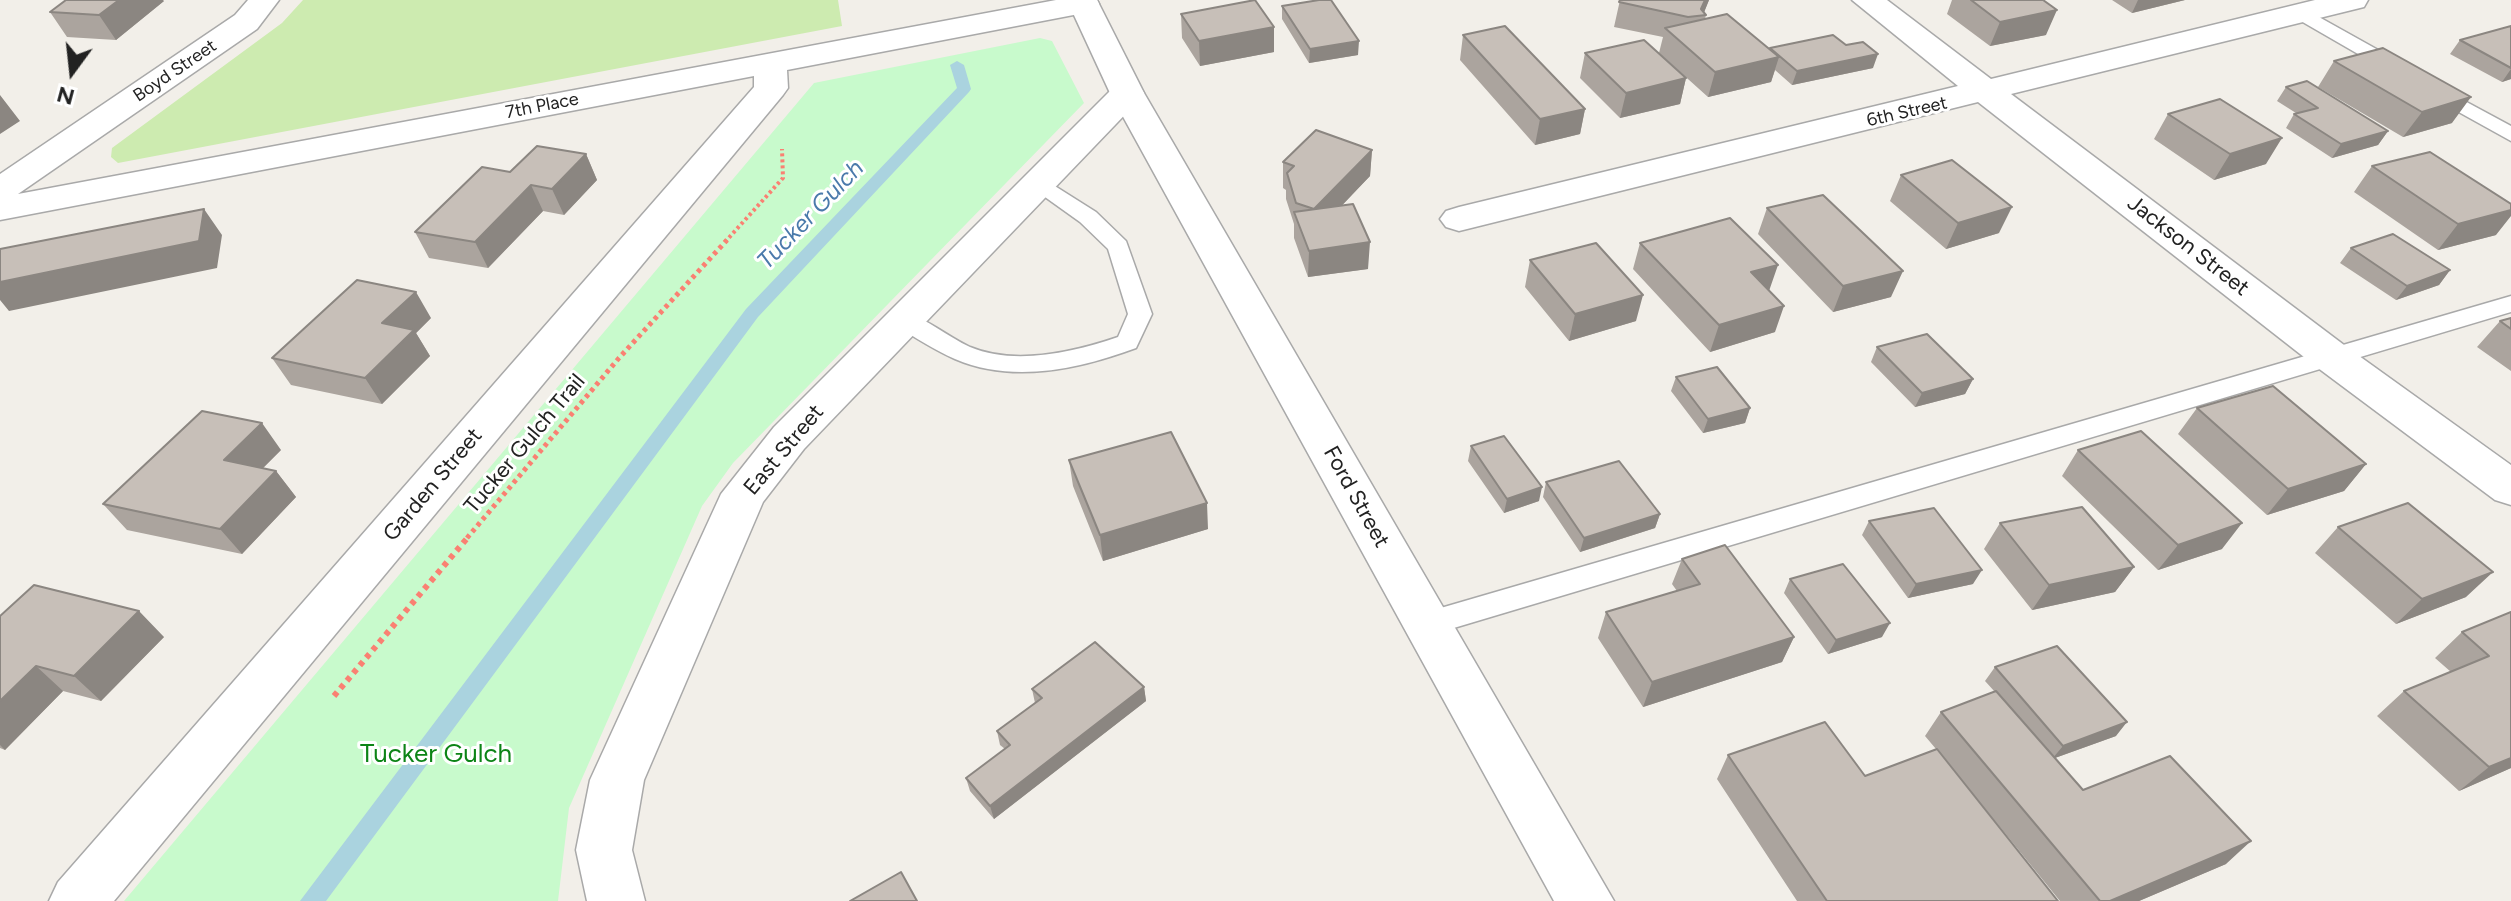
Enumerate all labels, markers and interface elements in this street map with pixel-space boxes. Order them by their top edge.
north arrow [32,32,112,112]
street label: Boyd Street [129,35,221,107]
text: N [54,80,77,111]
street label: 7th Place [504,88,580,124]
street label: 6th Street [1865,92,1949,132]
water label: Tucker Gulch [752,154,870,276]
street label: Jackson Street [2122,190,2254,302]
street label: Tucker Gulch Trail [459,369,591,519]
street label: East Street [739,399,829,501]
street label: Garden Street [378,423,488,547]
street label: Ford Street [1317,442,1395,552]
park label: Tucker Gulch [360,738,512,770]

